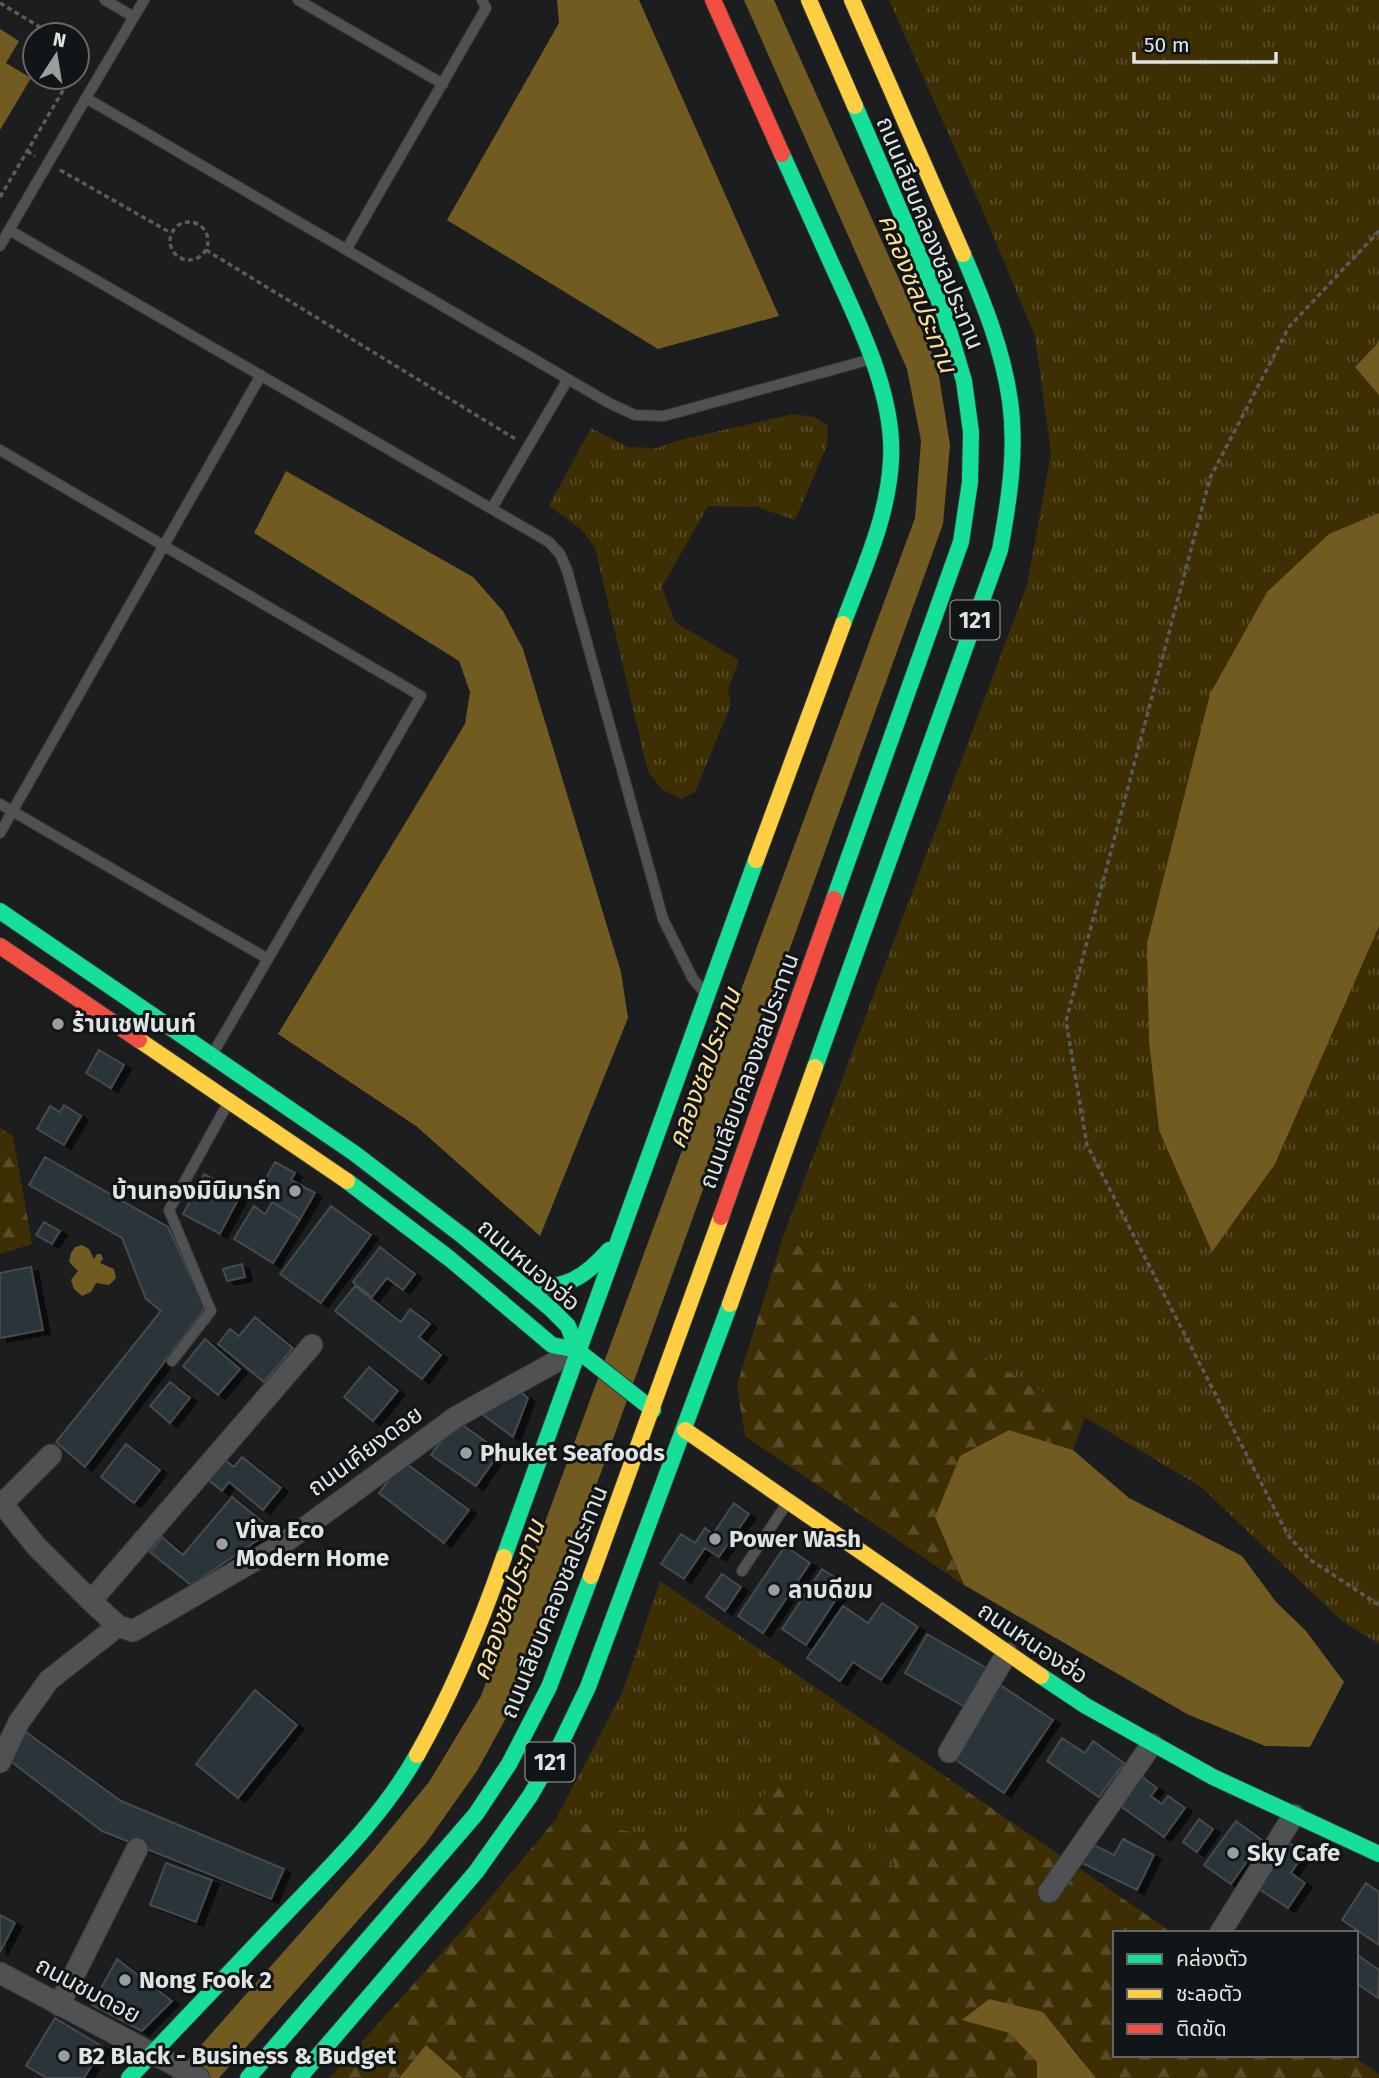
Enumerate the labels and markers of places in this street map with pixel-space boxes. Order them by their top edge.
place label: ร้านเชฟนนท์ [72,1010,196,1038]
marker: ร้านเชฟนนท์ [50,1016,66,1032]
place label: บ้านทองมินิมาร์ท [112,1177,281,1205]
marker: บ้านทองมินิมาร์ท [287,1183,303,1199]
place label: Phuket Seafoods [480,1439,665,1467]
marker: Phuket Seafoods [458,1445,474,1461]
place label: Viva Eco Modern Home [235,1516,389,1572]
place label: Power Wash [729,1525,861,1553]
marker: Power Wash [707,1531,723,1547]
marker: Viva Eco Modern Home [214,1536,230,1552]
place label: ลาบดีขม [788,1576,873,1604]
marker: ลาบดีขม [766,1582,782,1598]
place label: Sky Cafe [1247,1839,1340,1867]
marker: Sky Cafe [1225,1845,1241,1861]
place label: Nong Fook 2 [139,1966,272,1994]
marker: Nong Fook 2 [117,1972,133,1988]
place label: B2 Black - Business & Budget [78,2042,397,2070]
marker: B2 Black - Business & Budget [56,2048,72,2064]

